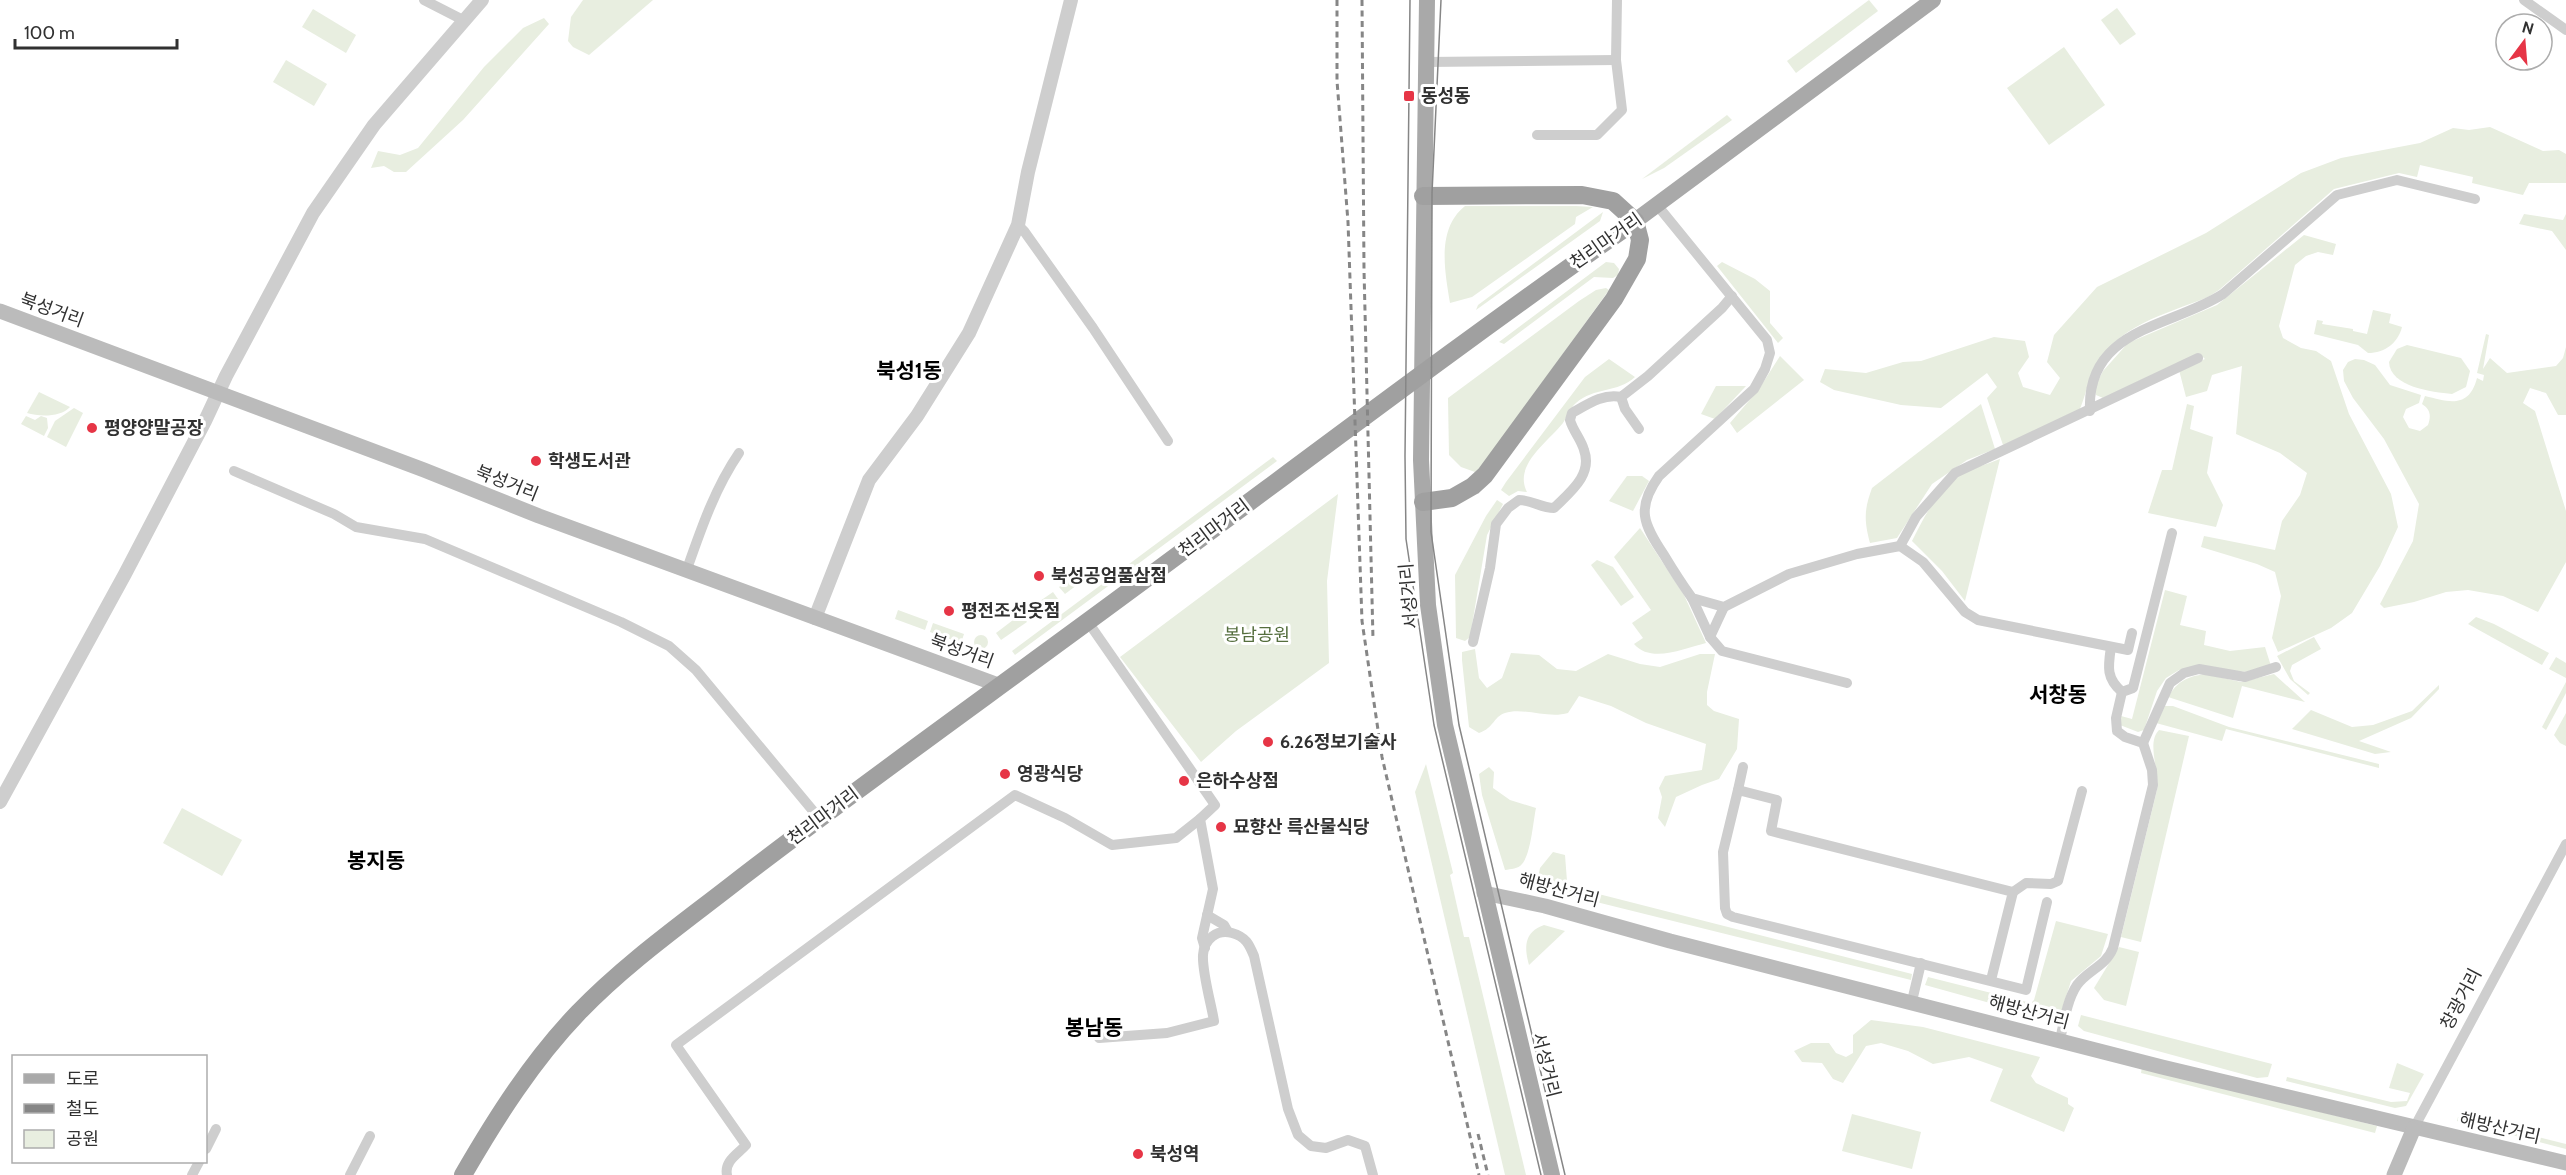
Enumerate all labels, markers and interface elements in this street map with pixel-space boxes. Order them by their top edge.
scale bar [15,12,177,50]
north arrow [2494,12,2554,72]
text: N [2520,17,2536,39]
text: 100 m [24,22,75,44]
place label: 동성동 [1421,85,1471,107]
marker: 동성동 [1402,89,1416,103]
street label: 천리마거리 [1566,208,1646,274]
street label: 북성거리 [17,288,87,332]
district label: 북성1동 [876,358,942,383]
place label: 평양양말공장 [104,417,204,439]
marker: 평양양말공장 [85,421,99,435]
place label: 학생도서관 [548,450,631,472]
marker: 학생도서관 [529,454,543,468]
street label: 북성거리 [472,460,542,506]
street label: 천리마거리 [1174,494,1254,562]
street label: 서성거리 [1395,562,1423,630]
place label: 북성공엄품삼점 [1051,565,1167,587]
marker: 북성공엄품삼점 [1032,569,1046,583]
place label: 평전조선옷점 [961,600,1060,622]
marker: 평전조선옷점 [942,604,956,618]
park label: 봉남공원 [1224,624,1290,646]
street label: 북성거리 [927,629,997,673]
district label: 서창동 [2029,682,2087,707]
place label: 6.26정보기술사 [1280,731,1397,753]
marker: 6.26정보기술사 [1261,735,1275,749]
place label: 영광식당 [1017,763,1083,785]
marker: 영광식당 [998,767,1012,781]
place label: 은하수상점 [1196,770,1279,792]
marker: 은하수상점 [1177,774,1191,788]
street label: 천리마거리 [783,782,863,850]
place label: 묘향산 륵산물식당 [1233,816,1370,838]
marker: 묘향산 륵산물식당 [1214,820,1228,834]
district label: 봉지동 [347,848,405,873]
street label: 해방산거리 [1516,869,1602,911]
street label: 창광거리 [2436,965,2486,1033]
street label: 해방산거리 [1986,991,2072,1033]
district label: 봉남동 [1065,1015,1123,1040]
street label: 서성거리 [1527,1030,1565,1100]
legend [12,1055,207,1163]
text: 도로 [66,1068,99,1090]
text: 철도 [66,1098,99,1120]
street label: 해방산거리 [2457,1108,2543,1148]
text: 공원 [66,1128,99,1150]
place label: 북성역 [1150,1143,1200,1165]
marker: 북성역 [1131,1147,1145,1161]

